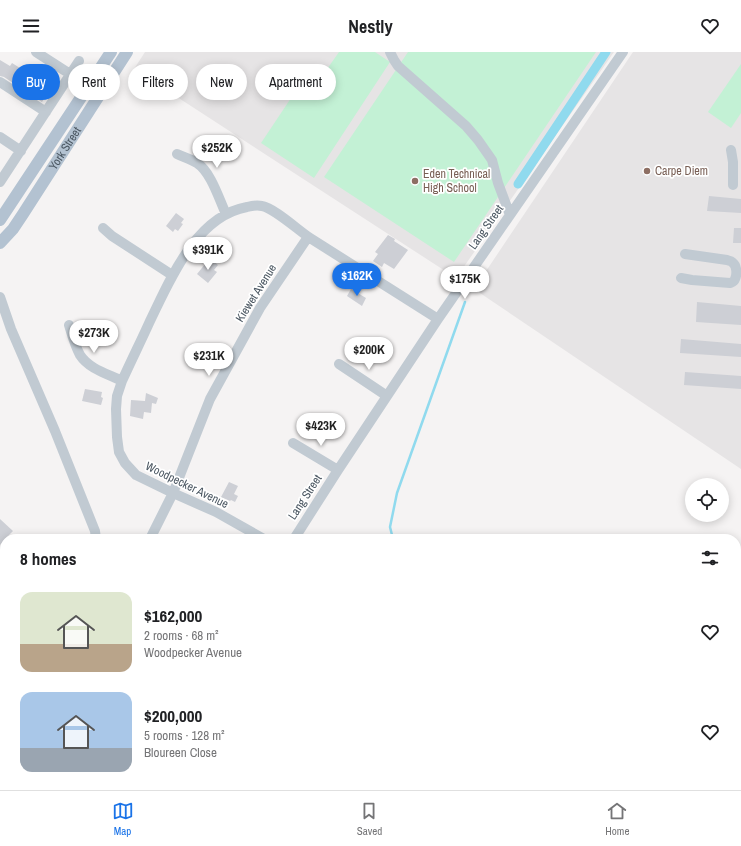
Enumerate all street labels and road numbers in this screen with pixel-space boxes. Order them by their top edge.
street label: York Street [45,124,85,173]
street label: Lang Street [465,201,507,252]
street label: Kiewet Avenue [232,261,280,325]
street label: Woodpecker Avenue [143,458,231,512]
street label: Lang Street [284,471,326,523]

